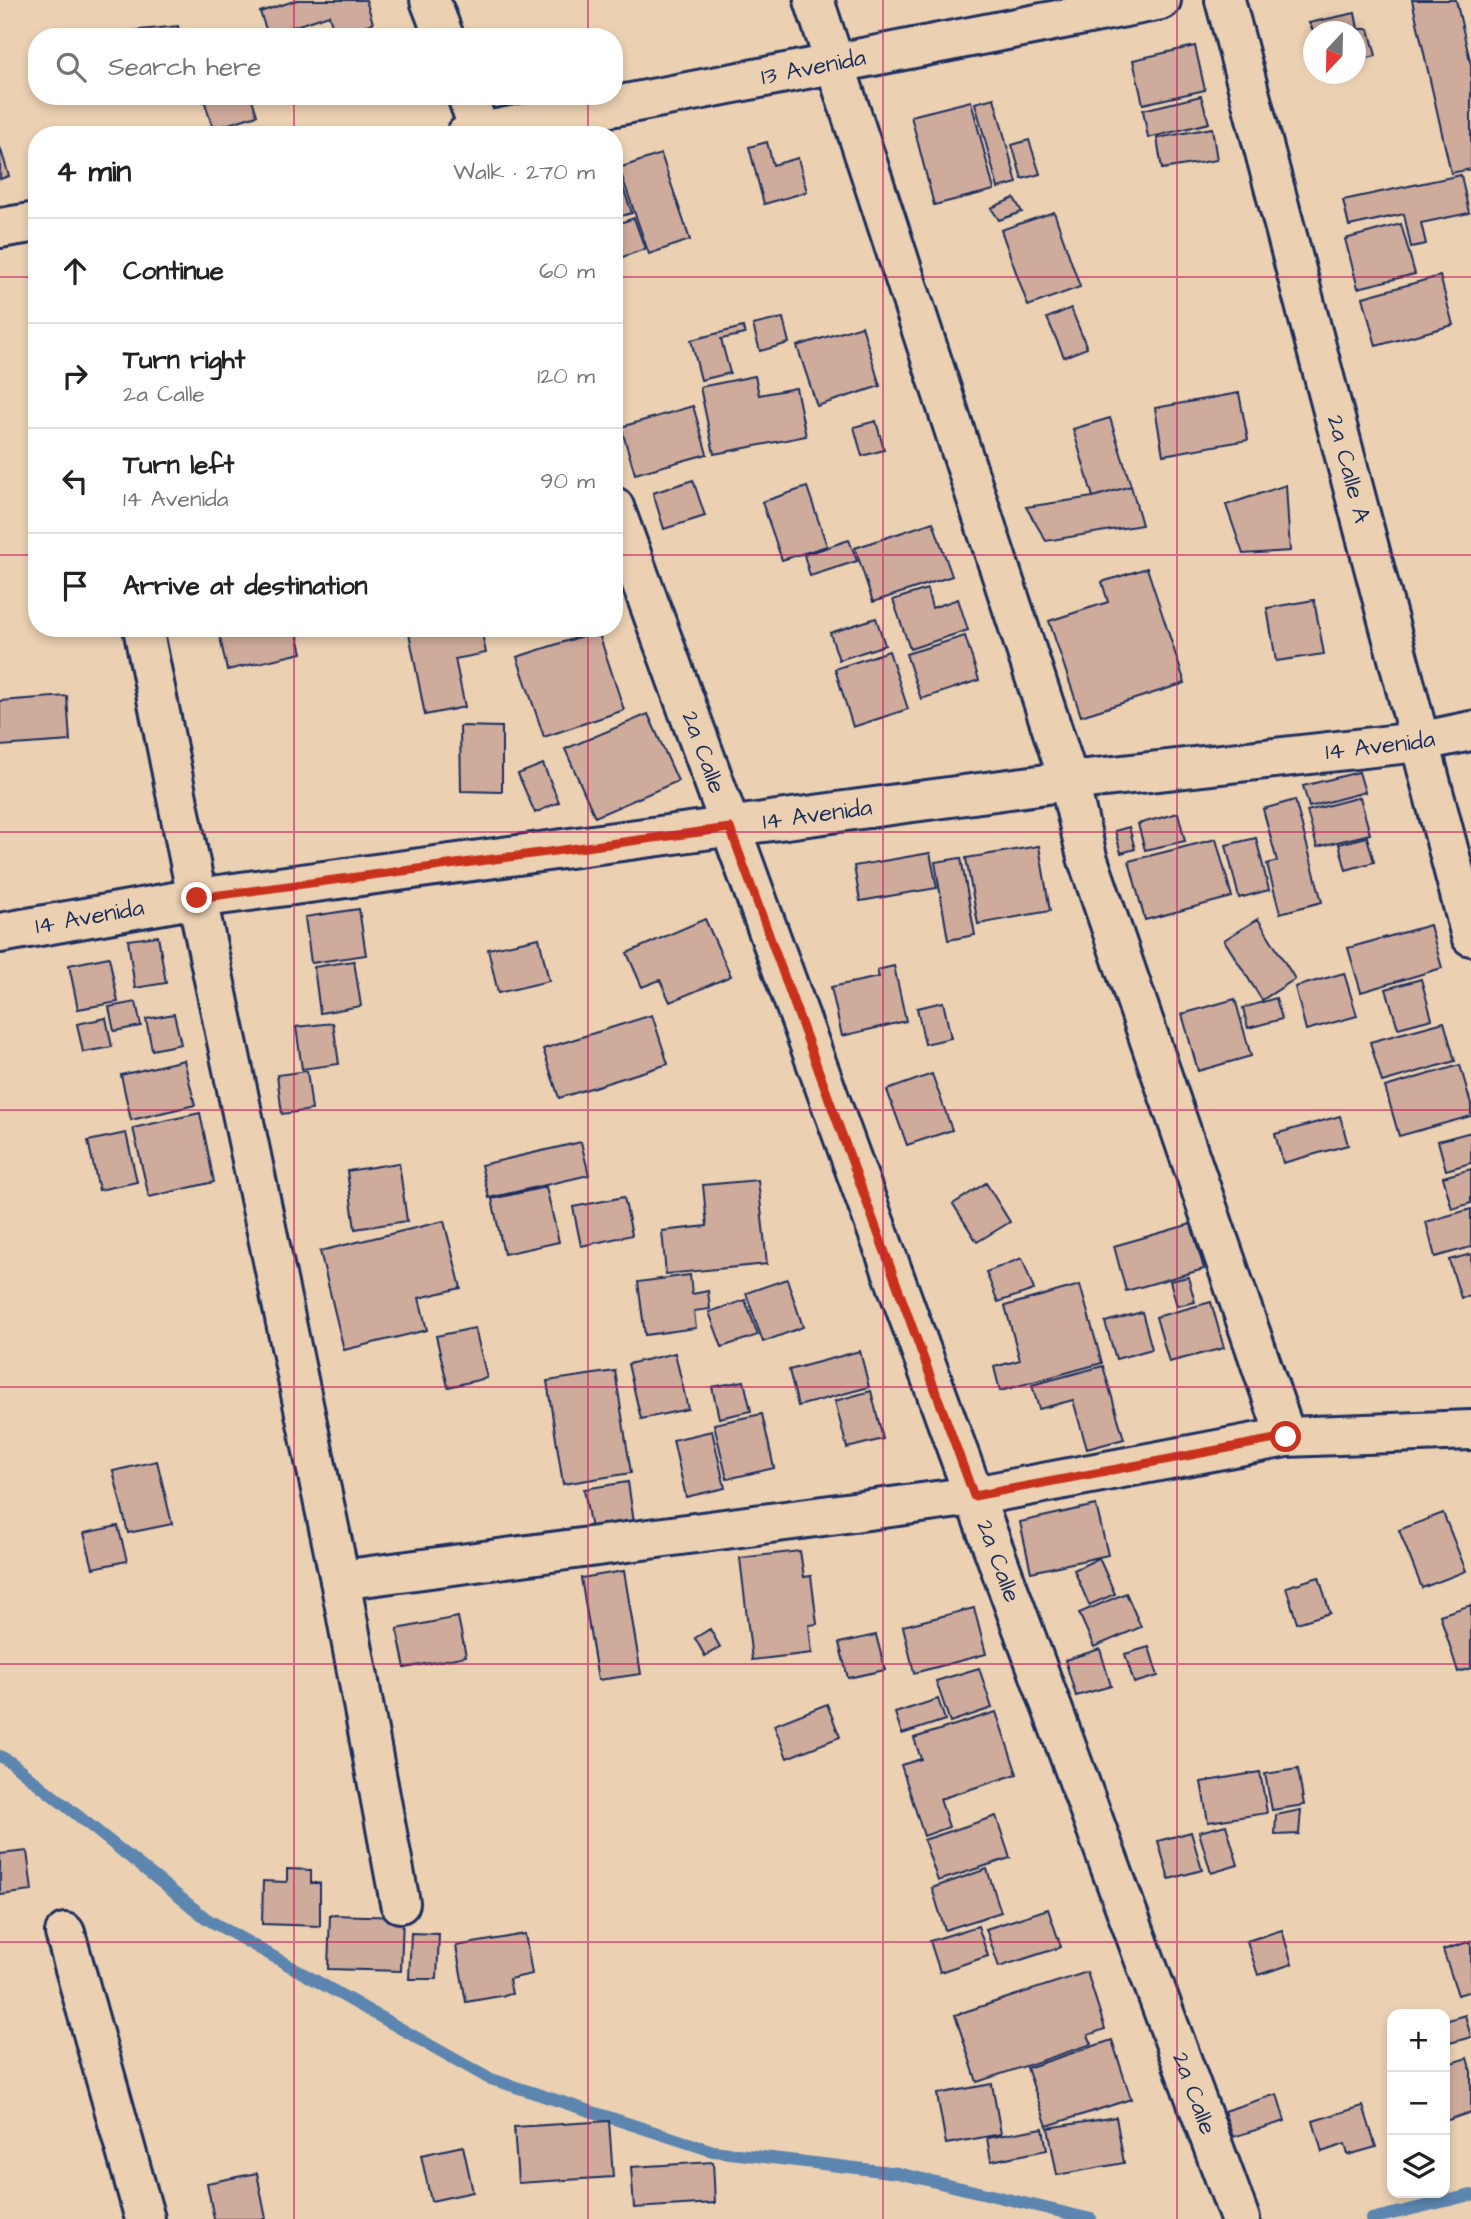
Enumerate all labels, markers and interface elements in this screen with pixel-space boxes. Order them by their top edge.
north arrow [1303,21,1366,84]
search box [28,28,623,105]
street label: 13 Avenida [758,41,869,94]
icon: search [52,48,90,86]
text: Search here [108,49,261,85]
text: 4 min [56,151,131,193]
text: Walk · 270 m [453,156,595,188]
icon: ahead [56,252,94,290]
text: Continue [123,253,224,289]
text: 60 m [539,255,595,287]
text: Turn right [123,342,245,378]
icon: right [56,357,94,395]
text: 120 m [537,360,595,392]
text: 2a Calle [123,378,205,410]
street label: 2a Calle A [1318,411,1379,527]
text: Turn left [123,447,234,483]
icon: left [56,462,94,500]
text: 90 m [540,465,595,497]
text: 14 Avenida [123,483,228,515]
icon: arrive [56,567,94,605]
text: Arrive at destination [123,568,368,604]
street label: 2a Calle [673,706,734,798]
street label: 14 Avenida [1324,722,1438,769]
street label: 14 Avenida [761,791,874,839]
route end [181,882,212,913]
street label: 14 Avenida [32,891,147,943]
route start [1270,1421,1301,1452]
street label: 2a Calle [967,1515,1029,1607]
map controls [1387,2009,1450,2198]
button: + [1387,2009,1450,2072]
street label: 2a Calle [1163,2047,1224,2139]
button: − [1387,2072,1450,2135]
button: layers [1387,2135,1450,2198]

